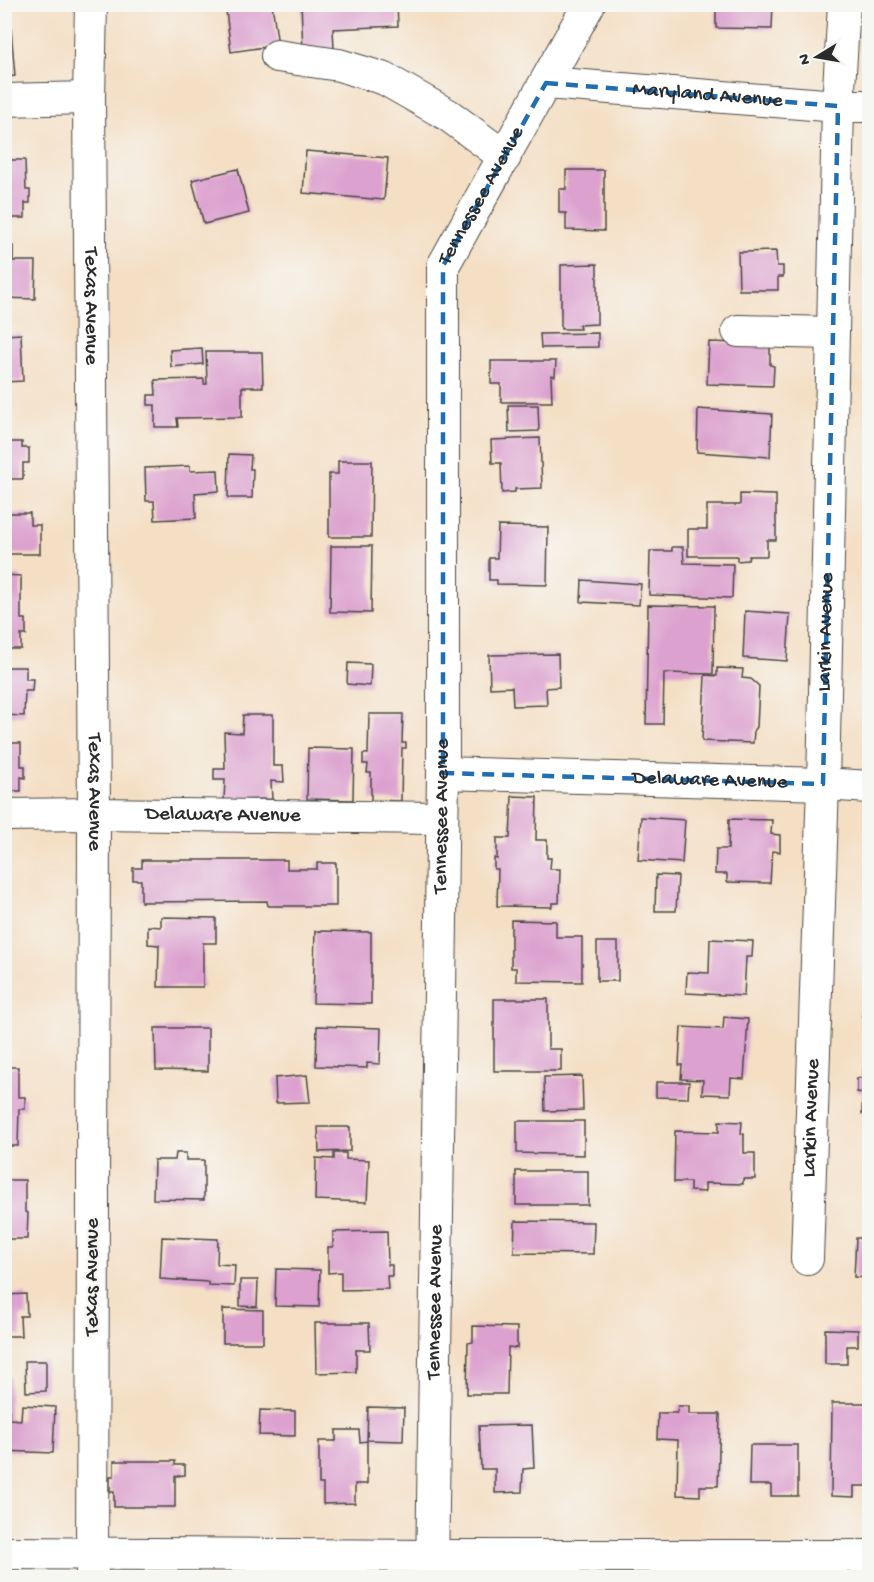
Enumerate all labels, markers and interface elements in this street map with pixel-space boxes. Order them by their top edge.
north arrow [787,27,847,87]
text: N [795,52,816,66]
street label: Maryland Avenue [631,77,785,114]
street label: Tennessee Avenue [433,121,531,271]
street label: Texas Avenue [78,246,103,366]
street label: Larkin Avenue [813,571,840,692]
street label: Texas Avenue [81,732,107,852]
street label: Tennessee Avenue [429,737,456,895]
street label: Delaware Avenue [630,766,789,796]
street label: Delaware Avenue [143,802,302,829]
street label: Larkin Avenue [797,1057,826,1178]
street label: Texas Avenue [81,1217,106,1337]
street label: Tennessee Avenue [422,1223,449,1381]

